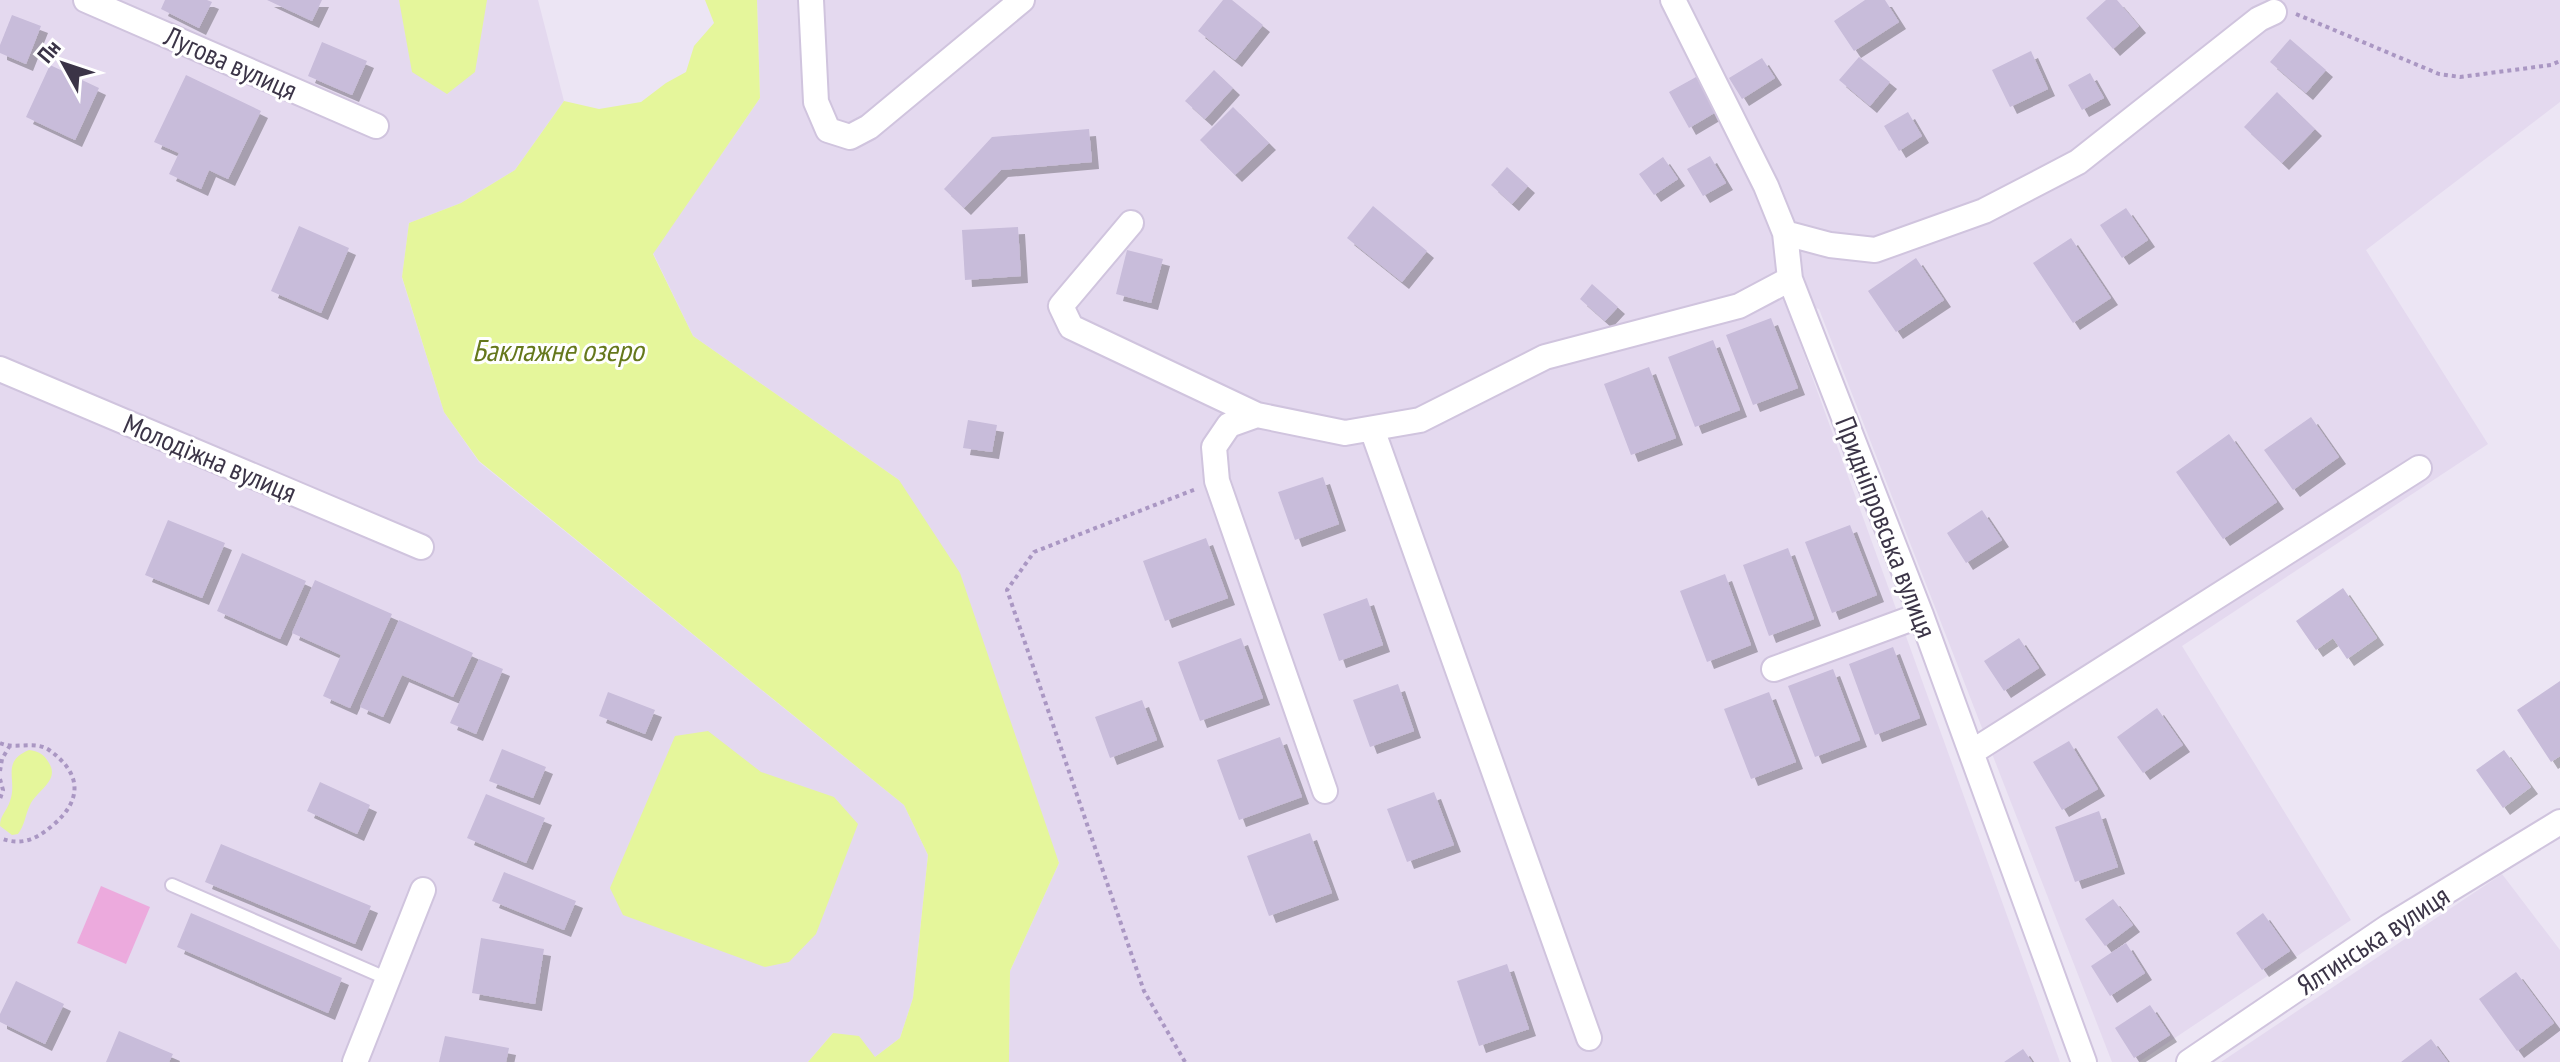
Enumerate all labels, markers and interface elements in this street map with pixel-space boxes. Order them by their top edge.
street label: Лугова вулиця [158,16,303,108]
north arrow [24,24,104,104]
text: Пн [31,34,66,68]
water label: Баклажне озеро [472,330,646,369]
street label: Молодіжна вулиця [118,404,302,511]
street label: Придніпровська вулиця [1827,411,1946,643]
street label: Ялтинська вулиця [2289,877,2456,1003]

